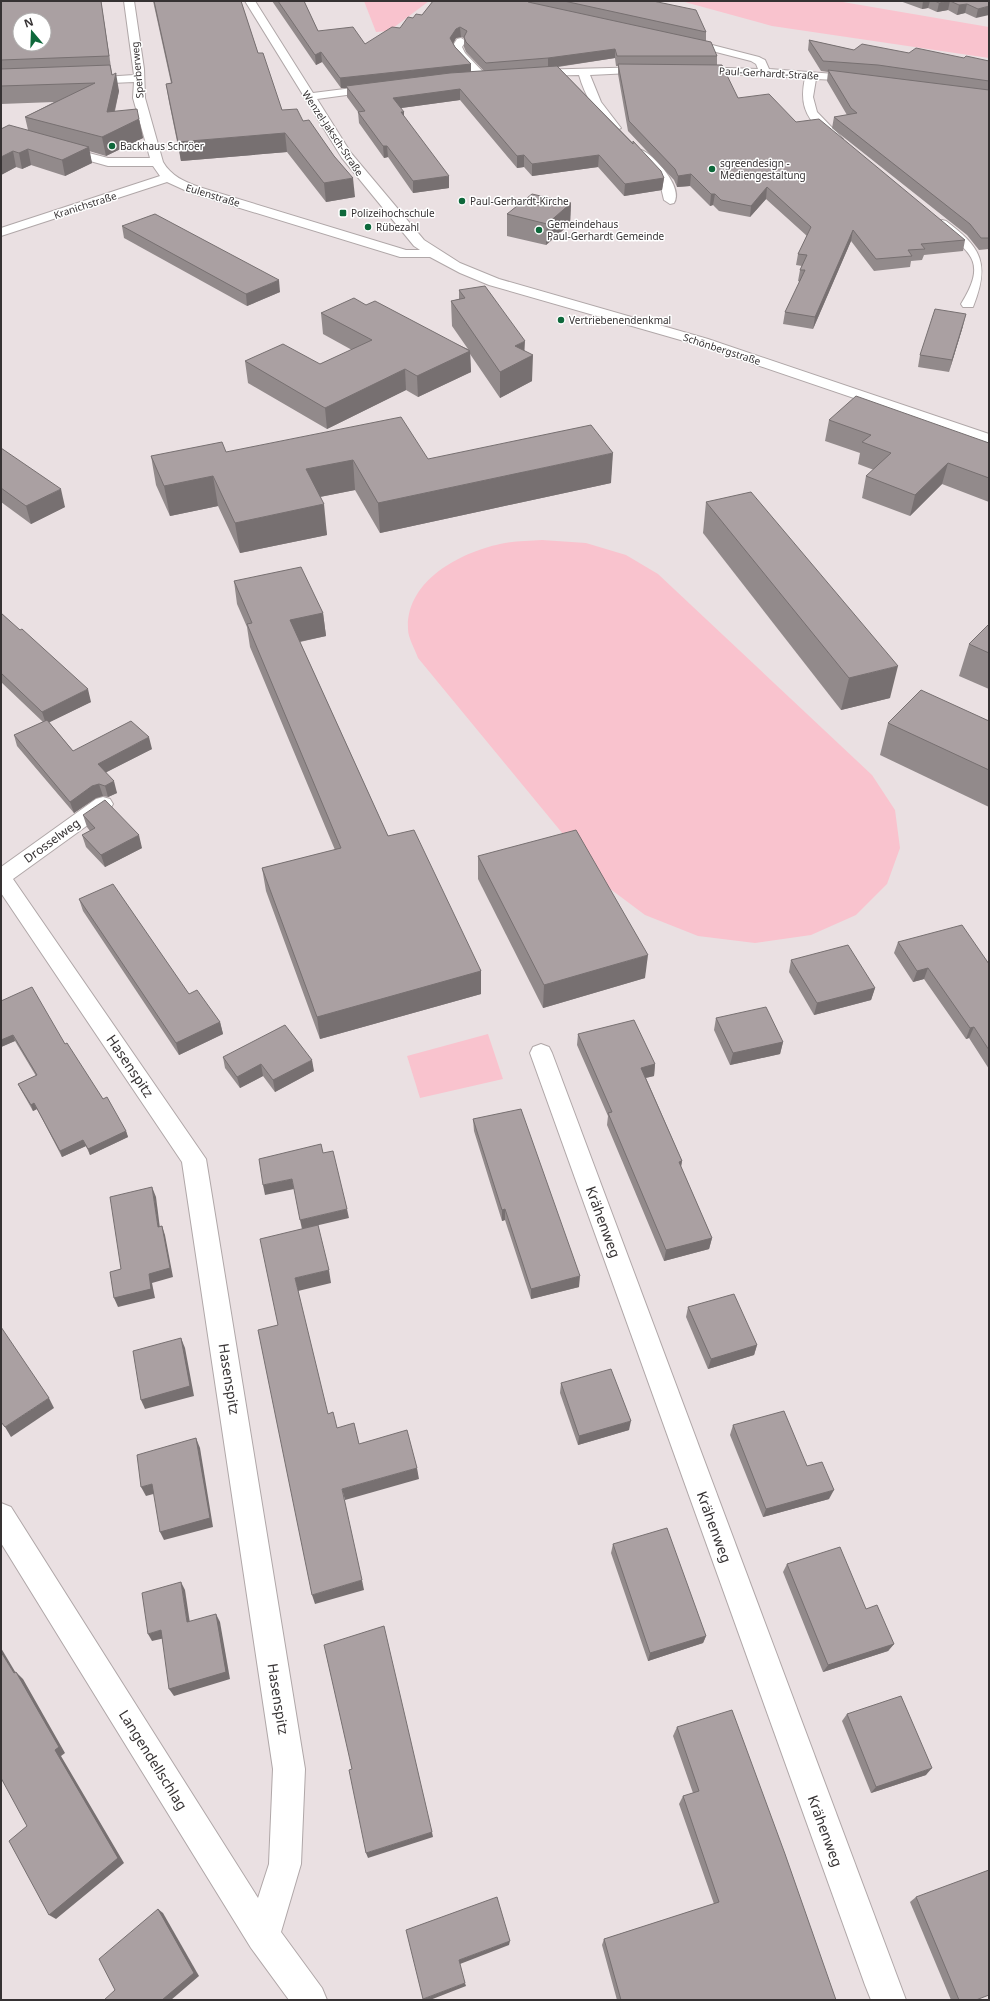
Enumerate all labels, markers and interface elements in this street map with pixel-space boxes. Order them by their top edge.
north arrow [12,12,52,52]
text: N [22,14,35,31]
street label: Sperberweg [128,41,146,99]
street label: Paul-Gerhardt-Straße [719,63,820,83]
street label: Wenzel-Jaksch-Straße [299,87,367,179]
place label: Backhaus Schröer [120,139,204,153]
marker: Backhaus Schröer [107,141,117,151]
place label: sgreendesign - Mediengestaltung [720,156,806,182]
marker: sgreendesign - Mediengestaltung [707,164,717,174]
street label: Eulenstraße [184,180,242,210]
street label: Kranichstraße [52,188,119,222]
place label: Paul-Gerhardt-Kirche [470,194,569,208]
marker: Paul-Gerhardt-Kirche [457,196,467,206]
place label: Polizeihochschule [351,206,435,220]
marker: Polizeihochschule [338,208,348,218]
place label: Gemeindehaus Paul-Gerhardt Gemeinde [547,217,665,243]
place label: Rübezahl [376,220,419,234]
marker: Rübezahl [363,222,373,232]
marker: Gemeindehaus Paul-Gerhardt Gemeinde [534,225,544,235]
place label: Vertriebenendenkmal [569,313,671,327]
marker: Vertriebenendenkmal [556,315,566,325]
street label: Schönbergstraße [682,330,763,368]
street label: Drosselweg [20,814,83,867]
street label: Hasenspitz [102,1031,159,1101]
street label: Krähenweg [582,1183,625,1260]
street label: Hasenspitz [214,1342,245,1416]
street label: Krähenweg [693,1488,736,1565]
street label: Hasenspitz [263,1662,294,1736]
street label: Langendellschlag [115,1706,192,1813]
street label: Krähenweg [804,1792,847,1869]

